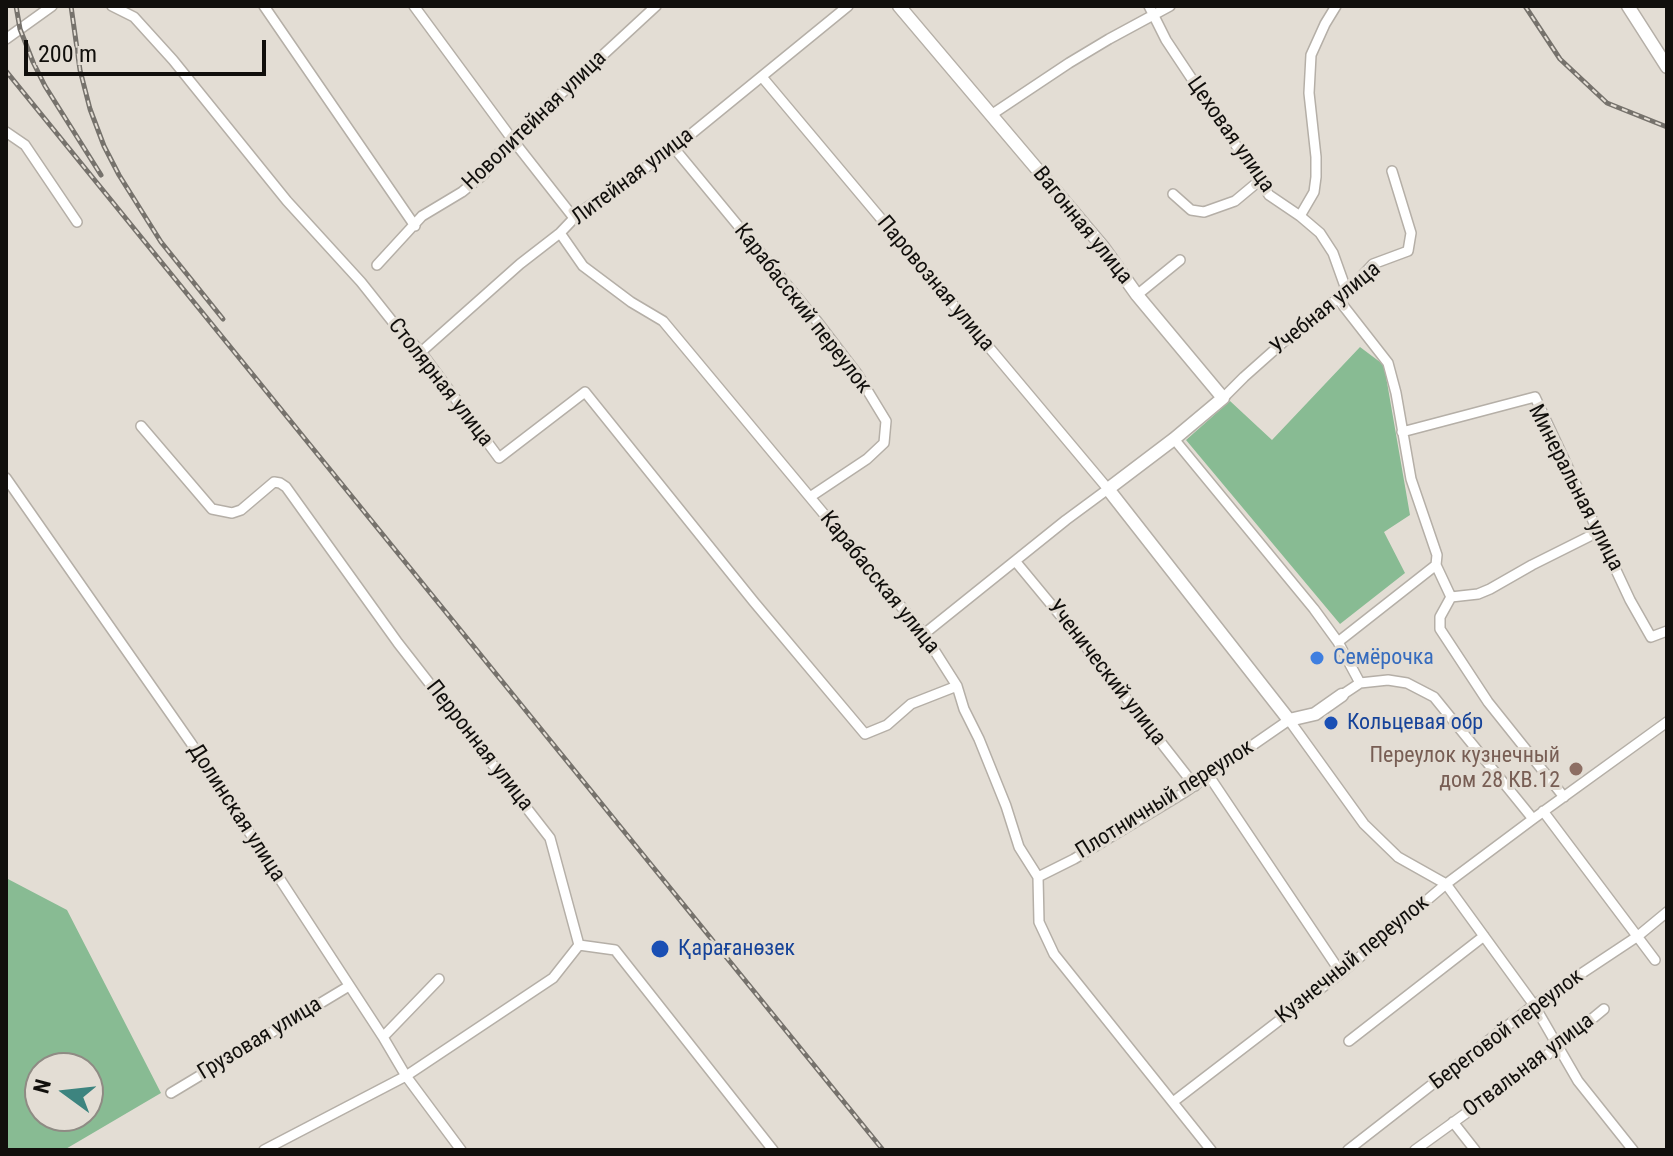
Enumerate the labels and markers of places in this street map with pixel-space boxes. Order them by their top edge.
place label: Семёрочка [1333,645,1434,671]
marker: Семёрочка [1308,649,1326,667]
place label: Кольцевая обр [1347,710,1483,736]
marker: Кольцевая обр [1322,714,1340,732]
place label: Переулок кузнечный дом 28 КВ.12 [1369,743,1560,794]
marker: Переулок кузнечный дом 28 КВ.12 [1567,760,1585,778]
place label: Қарағанөзек [678,936,795,962]
marker: Қарағанөзек [649,938,671,960]

